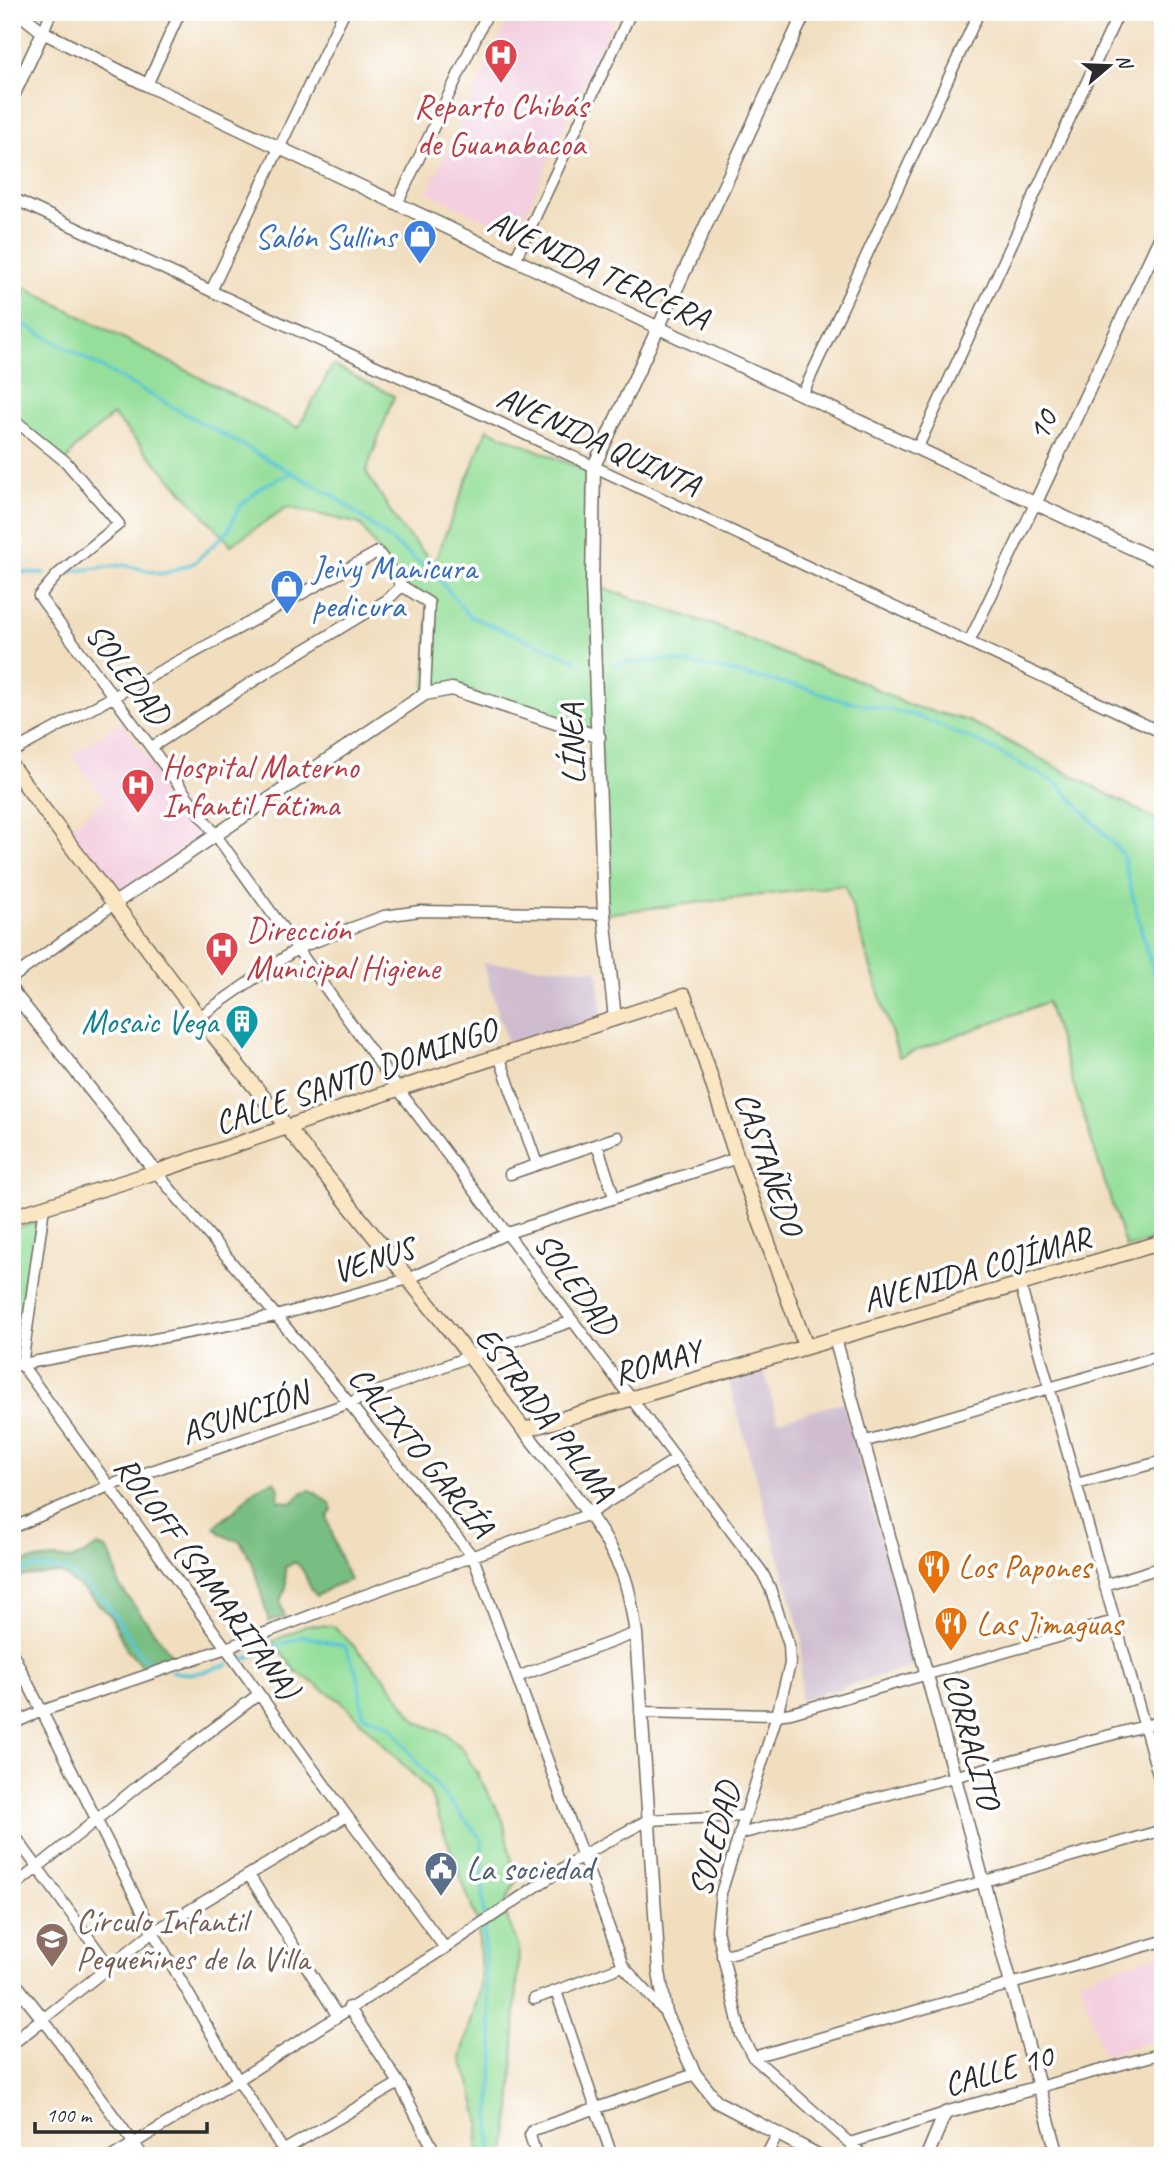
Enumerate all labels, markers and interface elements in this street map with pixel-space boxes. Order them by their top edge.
north arrow [1074,32,1144,102]
hospital icon: Reparto Chibás de Guanabacoa [482,36,520,85]
text: N [1111,51,1138,73]
place label: Reparto Chibás de Guanabacoa [414,85,590,165]
street label: AVENIDA TERCERA [481,200,717,340]
place label: Salón Sullins [255,216,399,258]
shop icon: Salón Sullins [401,217,439,266]
street label: AVENIDA QUINTA [491,376,708,507]
street label: 10 [1017,401,1068,448]
place label: Jeivy Manicura pedicura [310,547,479,627]
shop icon: Jeivy Manicura pedicura [268,567,306,616]
street label: SOLEDAD [76,615,182,735]
street label: LÍNEA [550,701,594,785]
place label: Hospital Materno Infantil Fátima [162,746,360,826]
hospital icon: Hospital Materno Infantil Fátima [119,766,157,815]
place label: Dirección Municipal Higiene [246,909,442,989]
hospital icon: Dirección Municipal Higiene [203,929,241,978]
place label: Mosaic Vega [82,1001,220,1043]
building icon: Mosaic Vega [223,1002,261,1051]
street label: CALLE SANTO DOMINGO [209,1007,505,1144]
street label: CASTAÑEDO [725,1086,814,1244]
street label: AVENIDA COJÍMAR [858,1215,1098,1321]
street label: SOLEDAD [525,1224,629,1345]
street label: VENUS [327,1226,424,1293]
street label: ESTRADA PALMA [466,1318,625,1510]
street label: ROMAY [609,1328,710,1394]
street label: CALIXTO GARCÍA [339,1357,504,1547]
street label: ASUNCIÓN [175,1370,318,1454]
street label: ROLOFF (SAMARITANA) [105,1448,311,1709]
place label: Los Papones [958,1546,1093,1588]
restaurant icon: Los Papones [915,1547,953,1596]
place label: Las Jimaguas [976,1603,1125,1645]
restaurant icon: Las Jimaguas [932,1604,970,1653]
street label: CORRALITO [934,1668,1011,1816]
street label: SOLEDAD [679,1775,750,1901]
place label: La sociedad [466,1848,598,1890]
public building icon: La sociedad [422,1849,460,1898]
place label: Círculo Infantil Pequeñines de la Villa [76,1900,312,1980]
school or university icon: Círculo Infantil Pequeñines de la Villa [33,1920,71,1969]
street label: CALLE 10 [939,2034,1060,2106]
scale bar [35,2091,206,2135]
text: 100 m [46,2102,93,2128]

